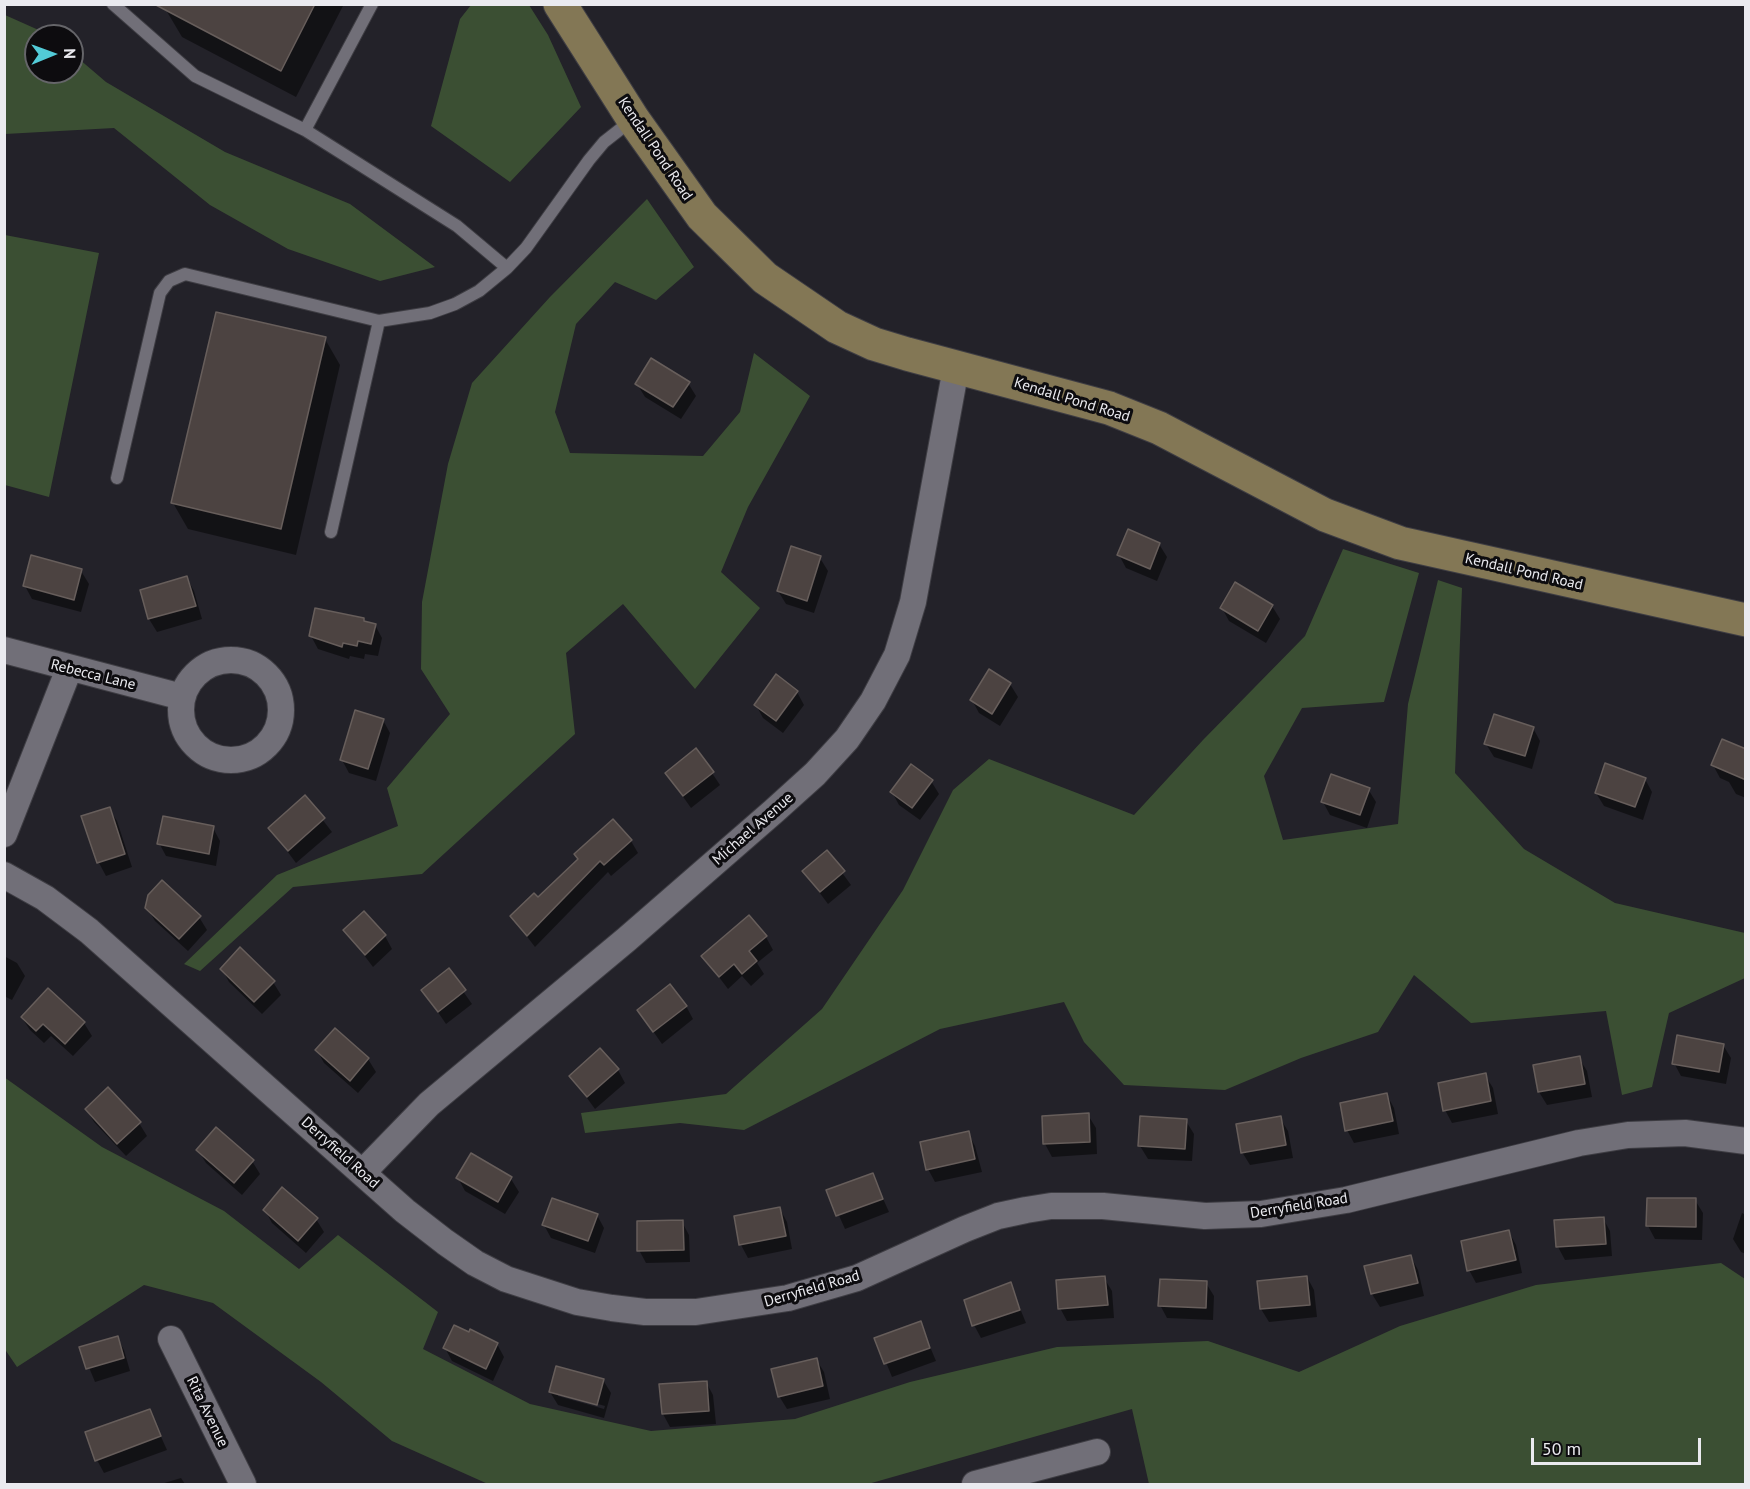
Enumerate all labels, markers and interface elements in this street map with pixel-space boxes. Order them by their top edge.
north arrow [24,24,84,84]
text: N [60,48,80,59]
street label: Kendall Pond Road [614,94,696,204]
street label: Kendall Pond Road [1012,374,1132,426]
street label: Kendall Pond Road [1463,550,1585,594]
street label: Rebecca Lane [49,656,137,694]
street label: Michael Avenue [709,789,797,869]
street label: Derryfield Road [297,1113,383,1193]
street label: Derryfield Road [1249,1189,1349,1223]
street label: Derryfield Road [762,1267,862,1311]
street label: Rita Avenue [182,1374,232,1450]
scale bar [1534,1426,1704,1464]
text: 50 m [1542,1437,1581,1460]

